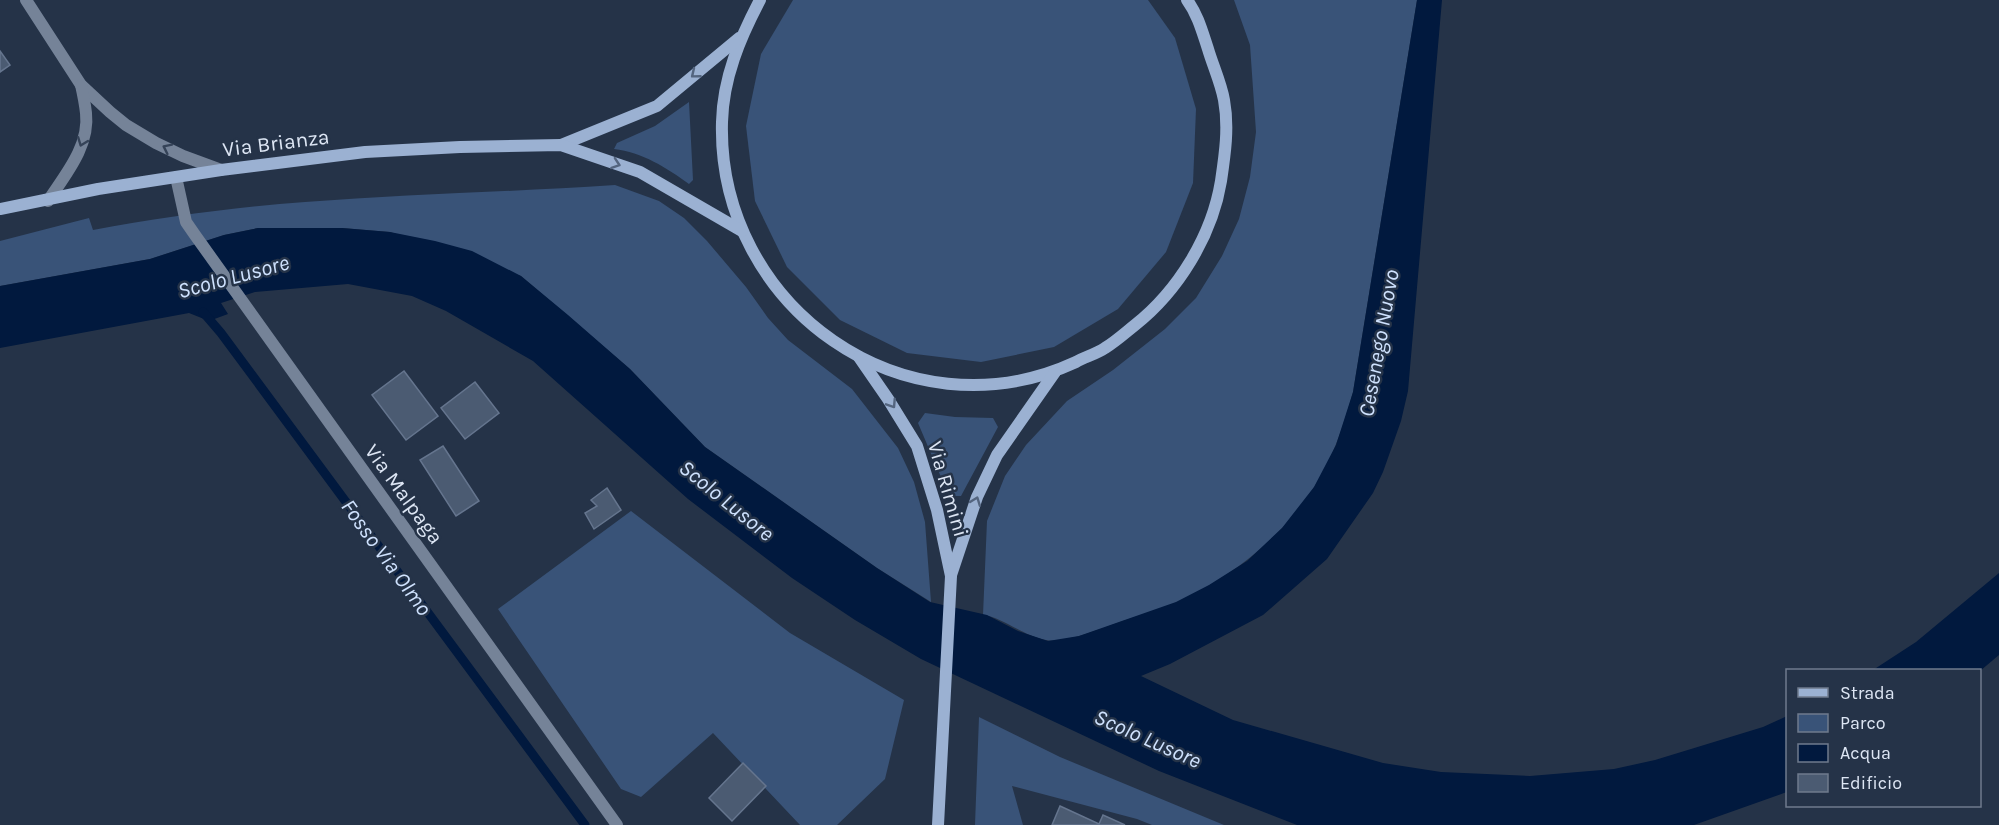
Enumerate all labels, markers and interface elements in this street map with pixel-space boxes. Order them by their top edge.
one-way arrow [691,67,702,78]
street label: Via Brianza [221,125,331,161]
one-way arrow [76,137,89,147]
one-way arrow [162,144,173,156]
one-way arrow [610,157,621,169]
water label: Scolo Lusore [175,250,292,304]
water label: Cesenego Nuovo [1353,267,1405,419]
one-way arrow [884,398,896,408]
street label: Via Rimini [923,438,973,540]
street label: Via Malpaga [360,440,448,548]
water label: Scolo Lusore [674,455,779,547]
water label: Fosso Via Olmo [335,494,437,621]
one-way arrow [969,496,982,506]
legend [1786,669,1981,807]
text: Strada [1840,682,1895,704]
water label: Scolo Lusore [1090,704,1205,774]
text: Parco [1840,712,1886,734]
text: Acqua [1840,742,1891,764]
text: Edificio [1840,772,1902,794]

